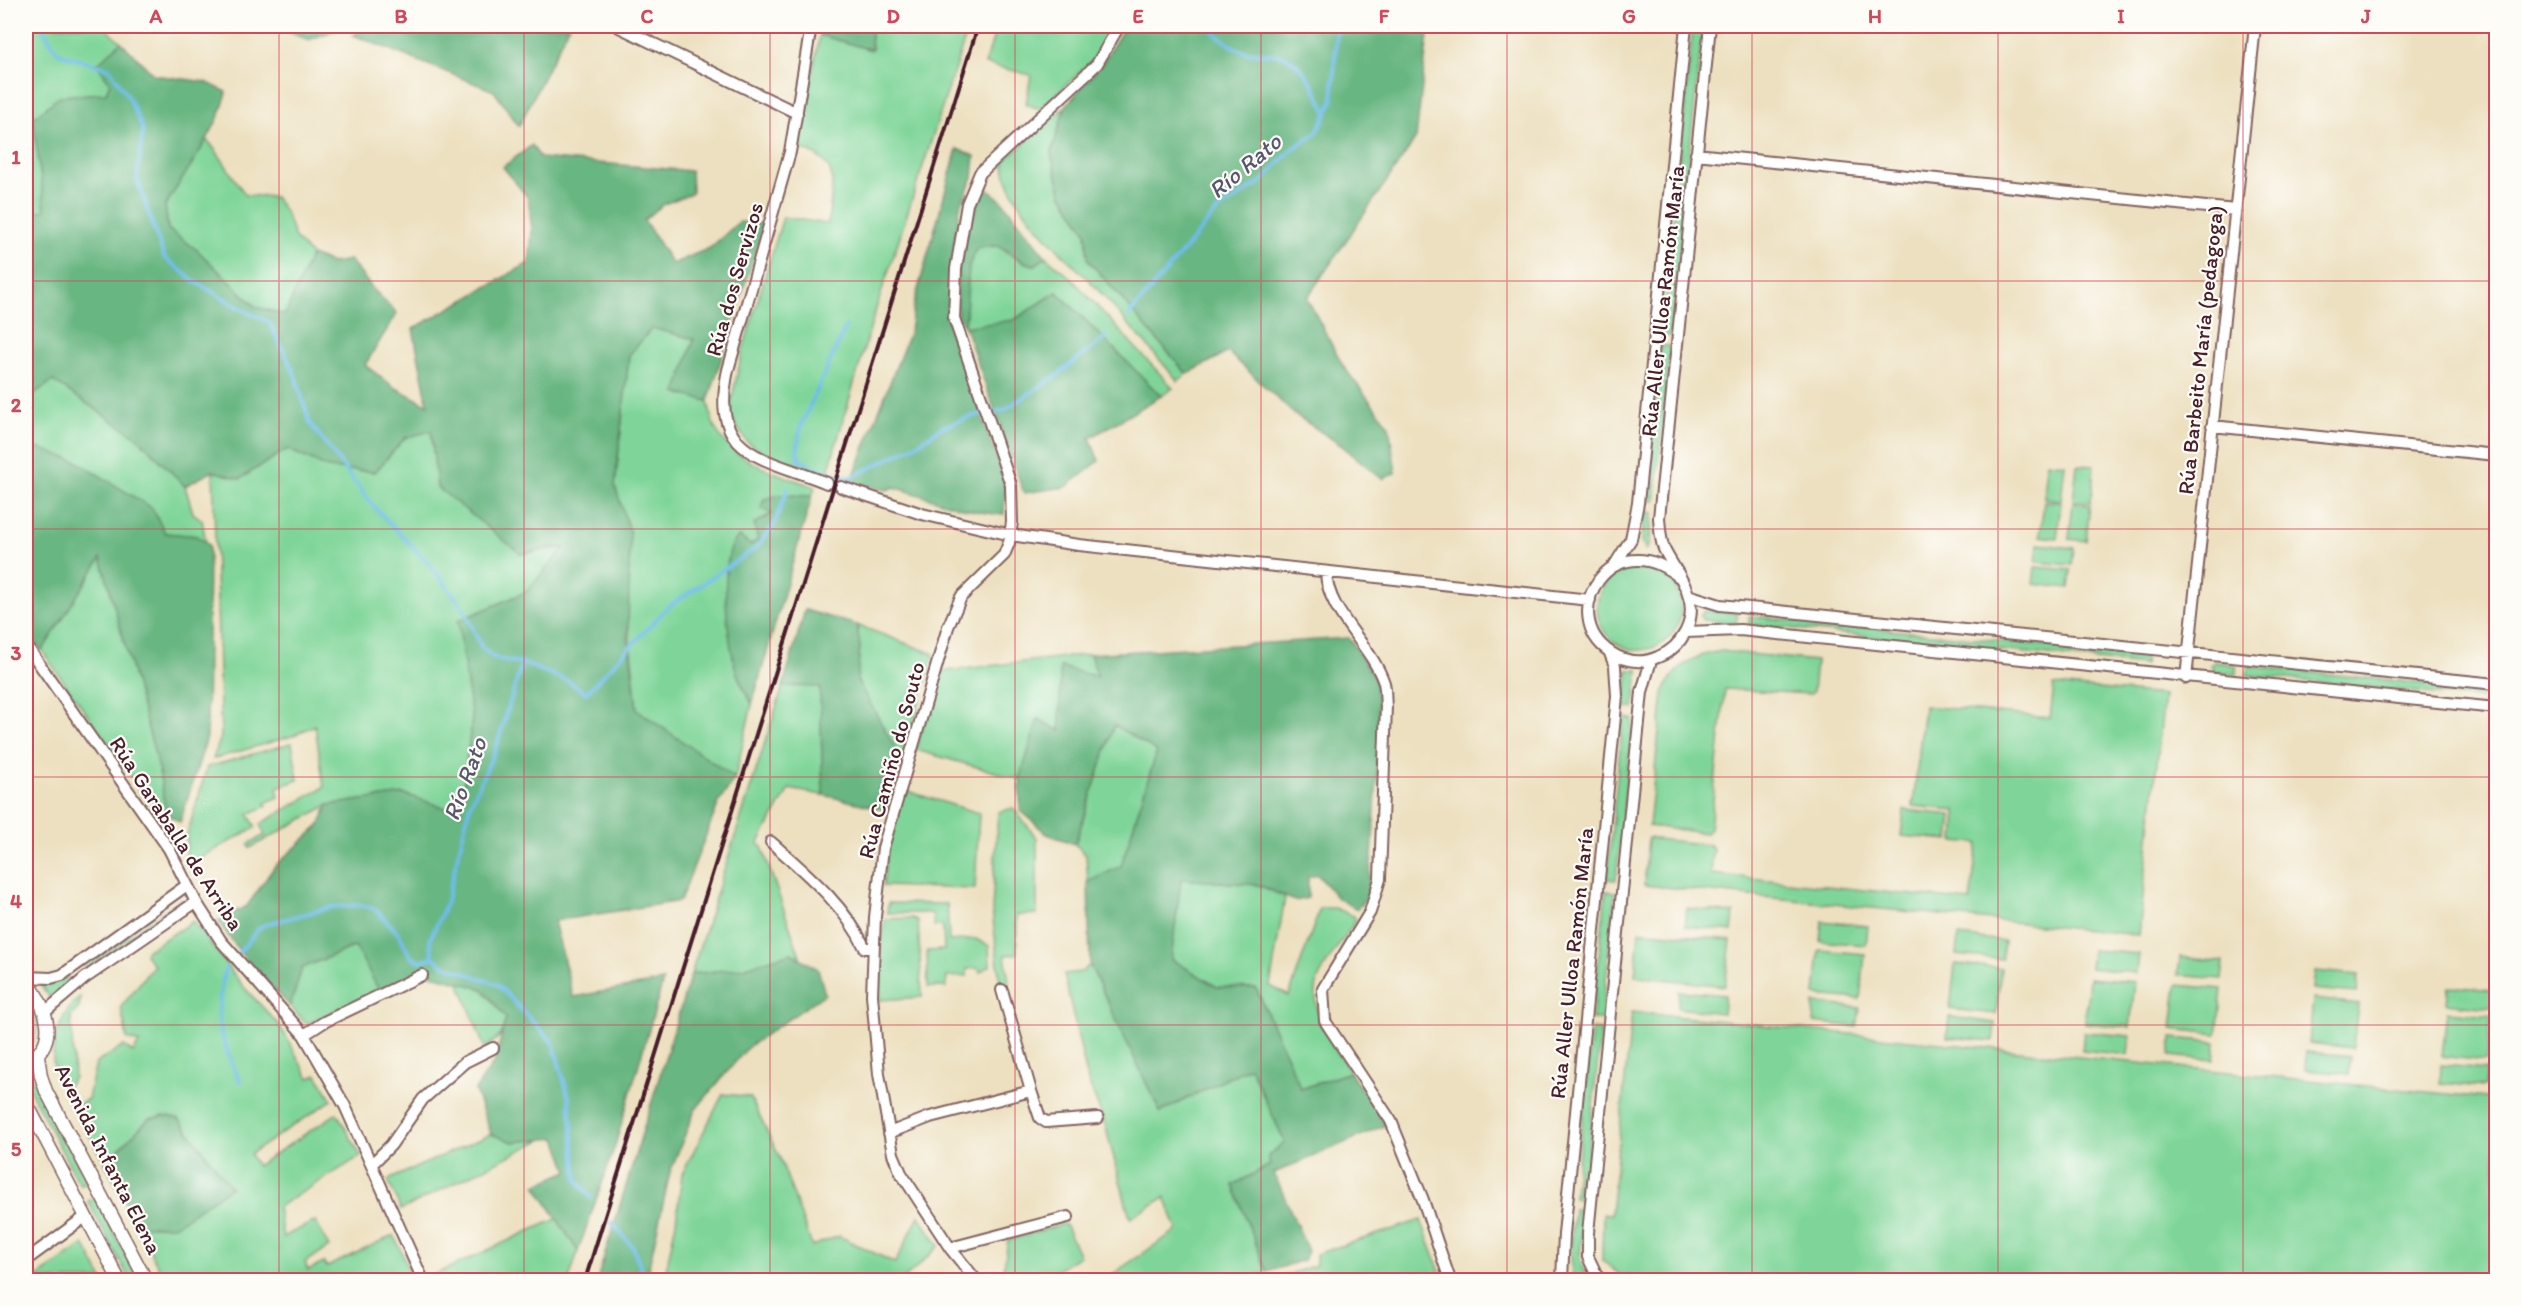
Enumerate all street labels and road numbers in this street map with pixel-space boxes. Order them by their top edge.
street label: Rúa Aller Ulloa Ramón María [1635,163,1690,438]
street label: Rúa dos Servizos [700,199,769,359]
street label: Rúa Barbeito María (pedagoga) [2172,204,2229,496]
street label: Rúa Camiño do Souto [852,659,931,861]
street label: Rúa Garaballa de Arriba [104,731,250,936]
street label: Rúa Aller Ulloa Ramón María [1544,825,1599,1100]
street label: Avenida Infanta Elena [49,1060,168,1259]

